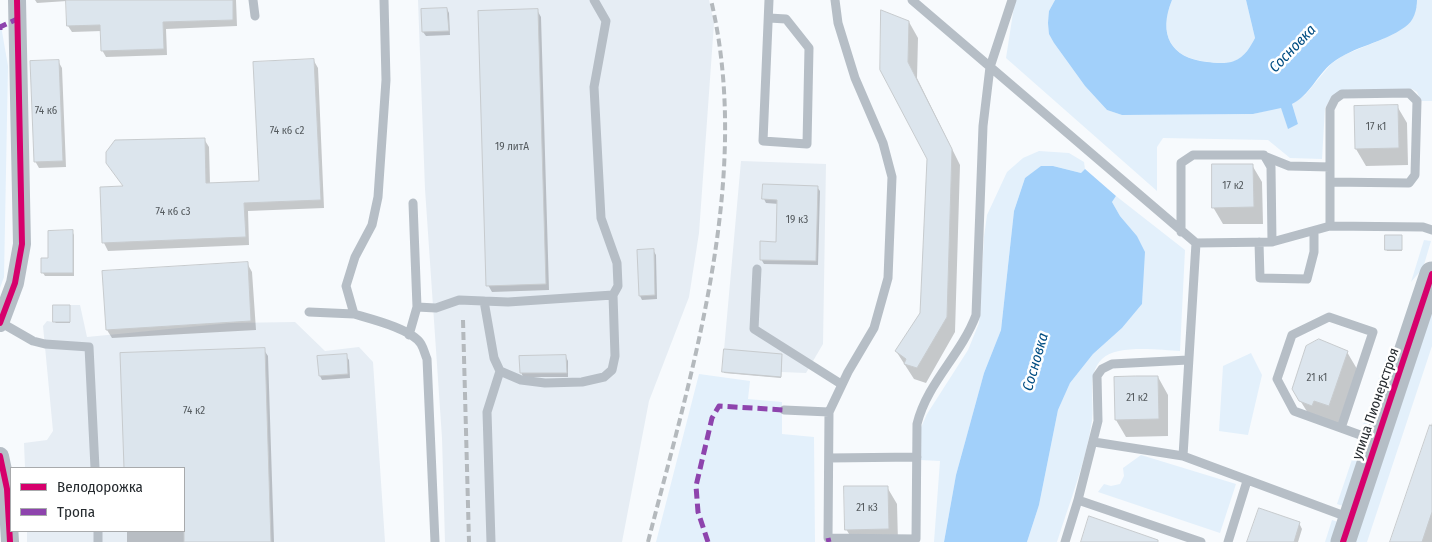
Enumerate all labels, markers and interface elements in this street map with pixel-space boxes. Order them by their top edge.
water label: Сосновка [1266,21,1320,77]
house number: 74 к6 [35,104,57,118]
house number: 17 к1 [1366,120,1386,134]
house number: 74 к6 с2 [270,124,304,138]
house number: 19 литА [495,140,529,154]
house number: 17 к2 [1222,179,1244,193]
house number: 74 к6 с3 [156,205,190,219]
house number: 19 к3 [786,213,808,227]
water label: Сосновка [1019,331,1053,393]
street label: улица Пионерстроя [1349,346,1403,462]
house number: 21 к1 [1307,371,1327,385]
house number: 21 к2 [1126,391,1148,405]
house number: 74 к2 [183,404,205,418]
legend [10,467,185,532]
text: Велодорожка [57,478,143,496]
house number: 21 к3 [856,501,878,515]
text: Тропа [57,503,95,521]

